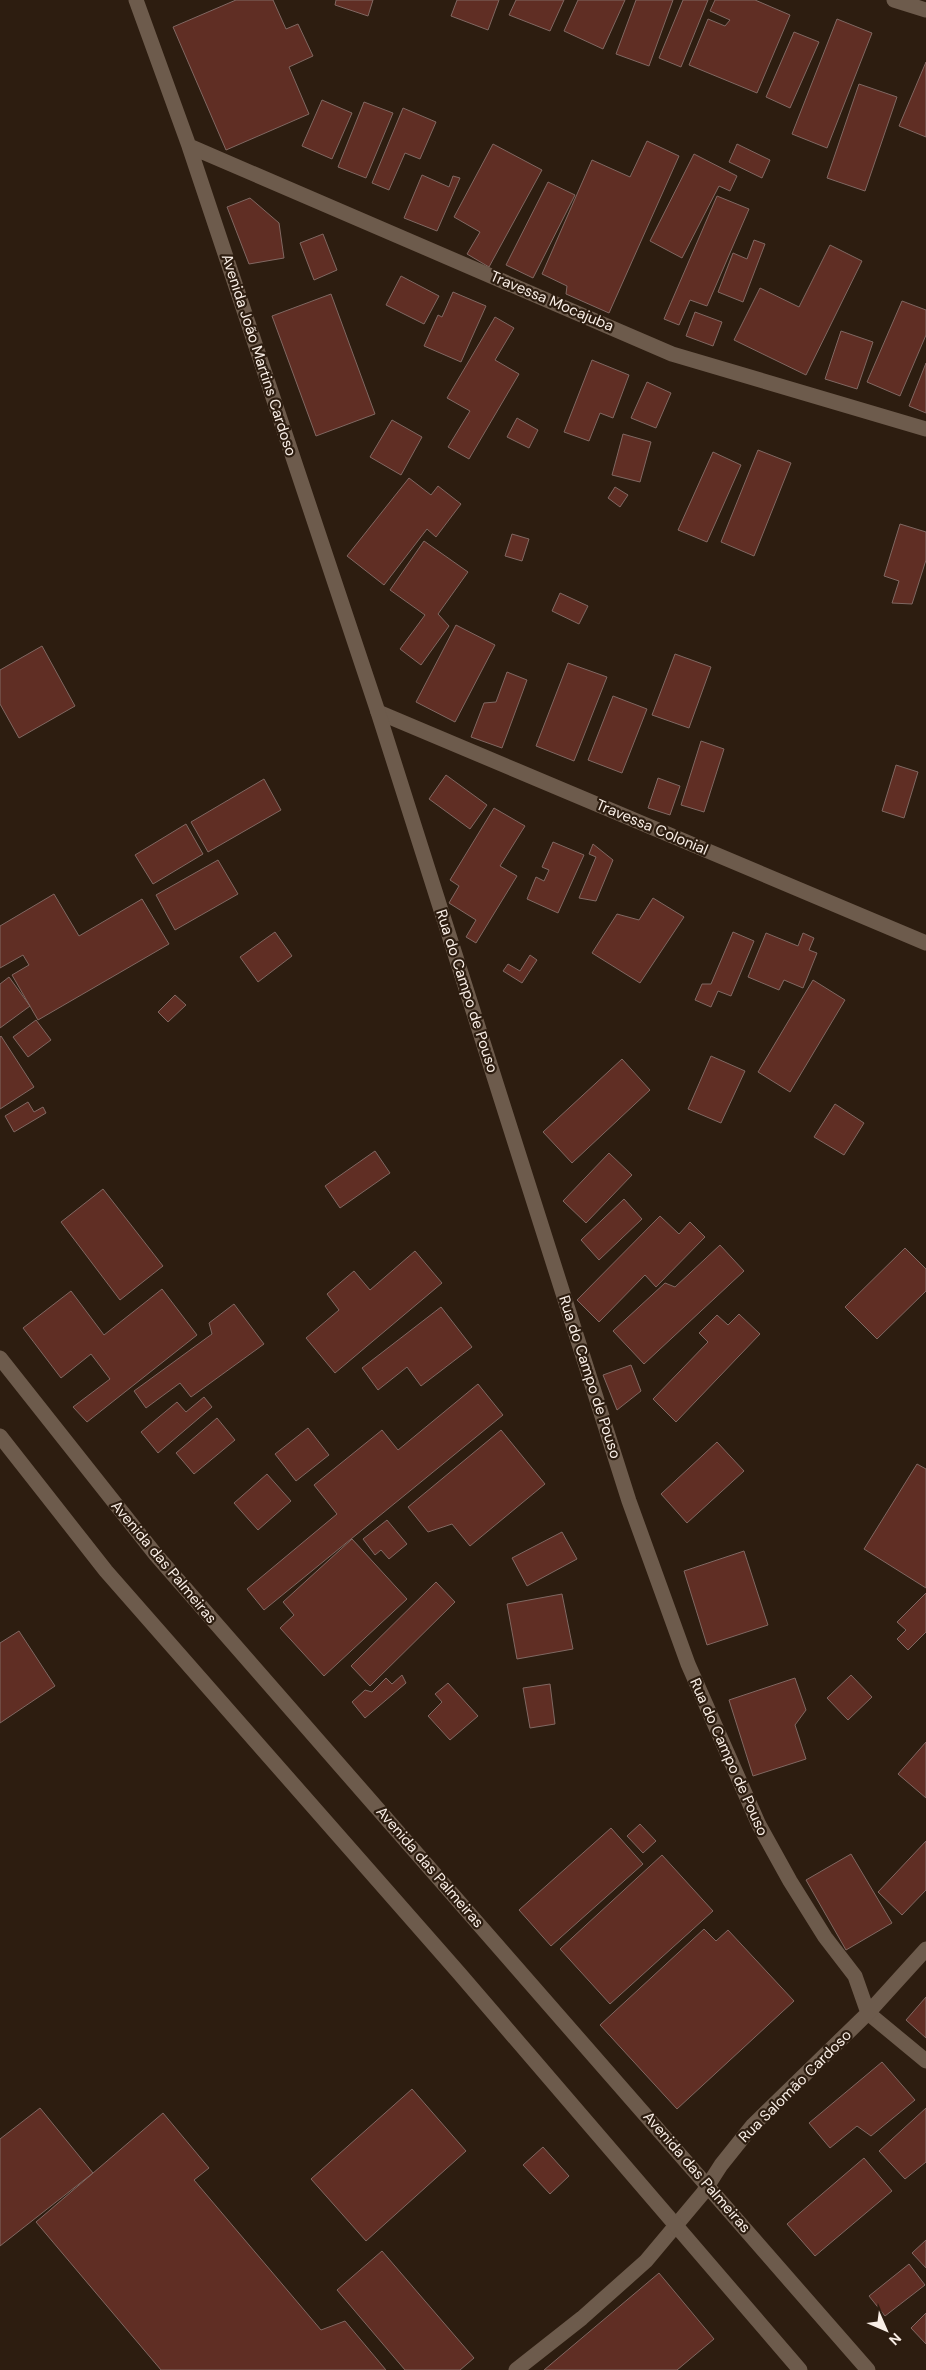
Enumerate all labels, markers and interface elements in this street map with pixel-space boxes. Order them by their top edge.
street label: Avenida João Martins Cardoso [217,251,301,459]
street label: Travessa Mocajuba [487,266,617,336]
street label: Travessa Colonial [593,794,711,860]
street label: Rua do Campo de Pouso [431,907,503,1075]
street label: Rua do Campo de Pouso [554,1293,626,1461]
street label: Avenida das Palmeiras [107,1496,221,1628]
street label: Rua do Campo de Pouso [685,1675,773,1839]
street label: Avenida das Palmeiras [372,1802,488,1932]
street label: Rua Salomão Cardoso [734,2025,856,2147]
street label: Avenida das Palmeiras [639,2107,755,2237]
north arrow [861,2305,911,2355]
text: N [885,2329,905,2349]

